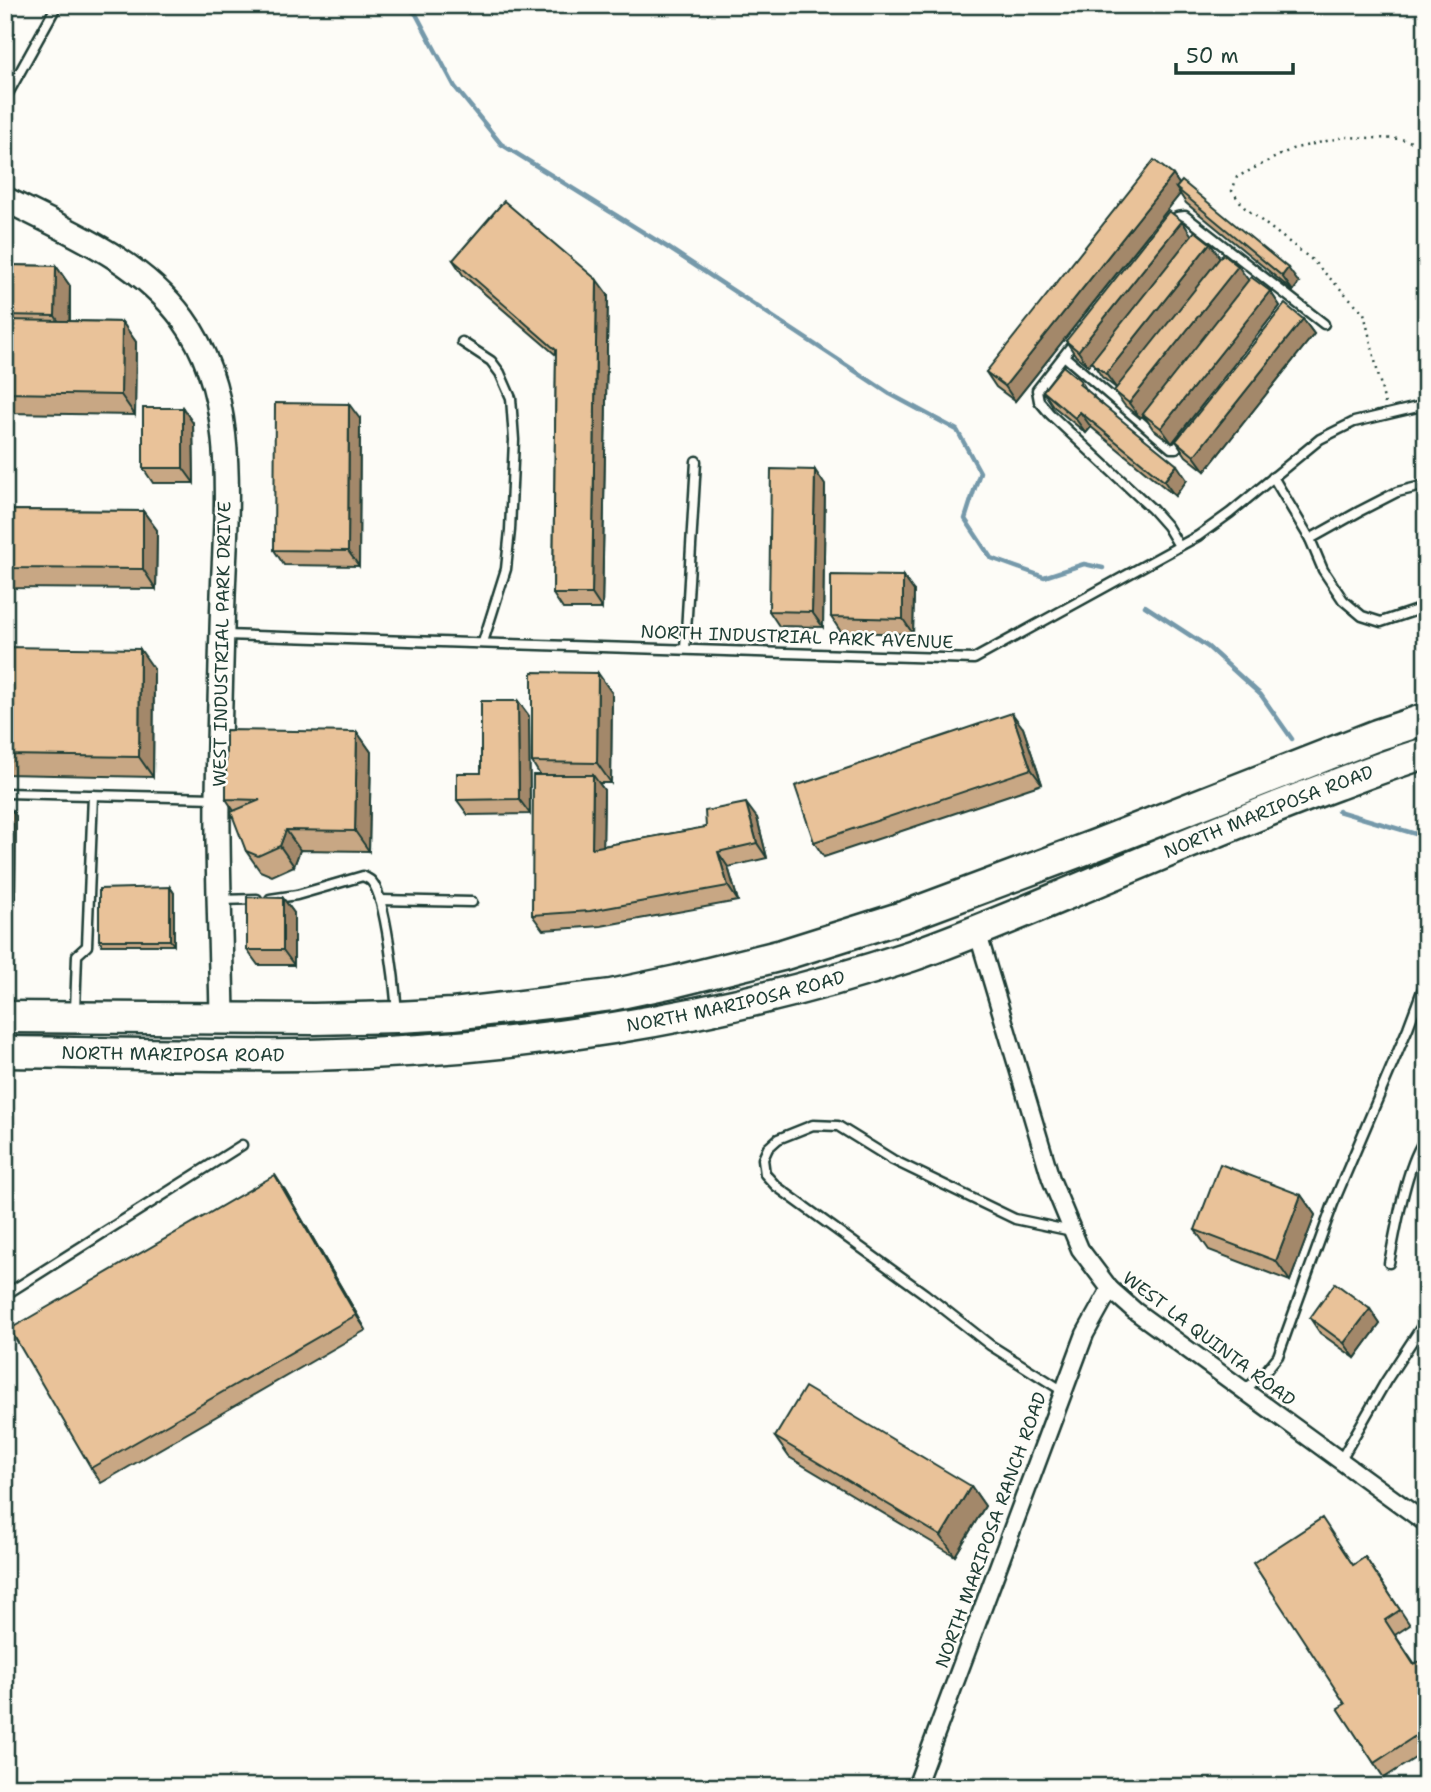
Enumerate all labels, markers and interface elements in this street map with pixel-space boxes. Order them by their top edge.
scale bar [1176,32,1293,76]
text: 50 m [1186,42,1239,70]
street label: WEST INDUSTRIAL PARK DRIVE [208,501,236,787]
street label: NORTH INDUSTRIAL PARK AVENUE [640,620,954,654]
street label: NORTH MARIPOSA ROAD [1160,760,1377,864]
street label: NORTH MARIPOSA ROAD [625,965,848,1038]
street label: NORTH MARIPOSA ROAD [61,1041,285,1067]
street label: WEST LA QUINTA ROAD [1118,1266,1300,1412]
street label: NORTH MARIPOSA RANCH ROAD [930,1389,1052,1671]

